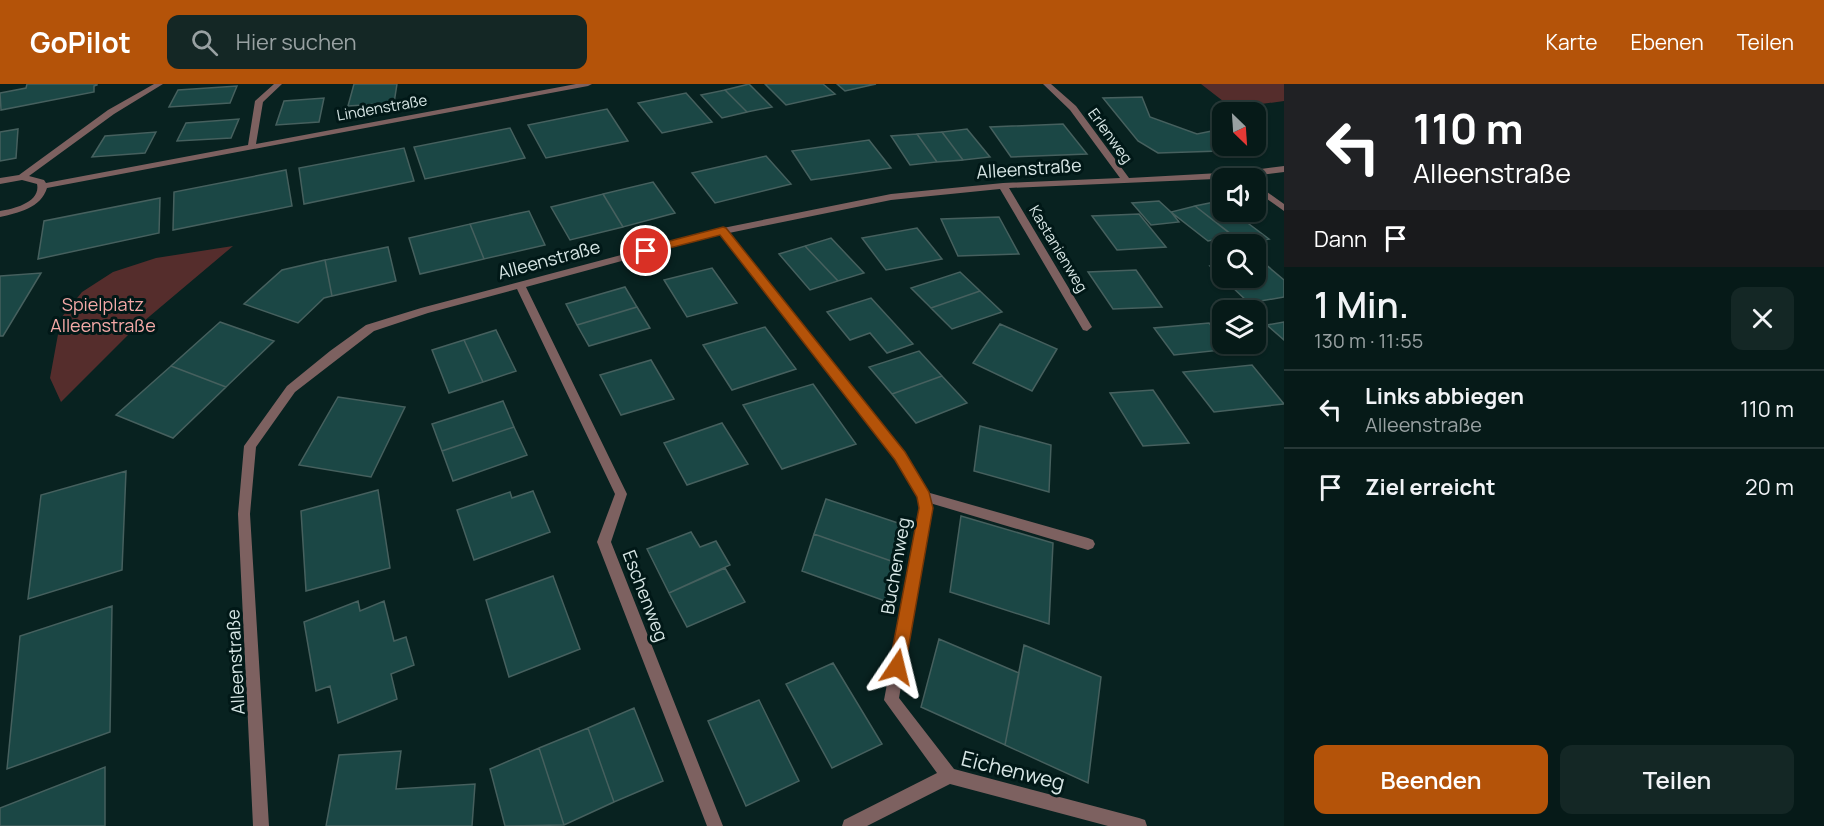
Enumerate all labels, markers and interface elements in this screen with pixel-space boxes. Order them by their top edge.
search box [167,15,587,69]
text: GoPilot [30,23,131,61]
icon: search [188,26,221,59]
text: Hier suchen [236,27,357,57]
text: Karte [1545,28,1597,56]
text: Ebenen [1630,28,1704,56]
text: Teilen [1737,28,1794,56]
street label: Lindenstraße [335,89,429,126]
text: 110 m [1413,99,1524,157]
north arrow [1212,102,1266,156]
map controls [1212,102,1266,354]
street label: Erlenweg [1083,104,1138,168]
icon: left [1314,108,1392,186]
street label: Alleenstraße [976,152,1082,184]
text: Alleenstraße [1413,154,1571,191]
button: sound [1212,168,1266,222]
street label: Kastanienweg [1024,201,1093,296]
icon: arrive [1379,222,1412,255]
text: Dann [1314,224,1367,254]
pin [620,225,671,276]
street label: Alleenstraße [495,234,603,284]
icon: arrive [629,234,662,267]
button: search [1212,234,1266,288]
text: 1 Min. [1314,280,1409,329]
button: close [1731,287,1794,350]
park label: Spielplatz Alleenstraße [50,292,156,337]
button: layers [1212,300,1266,354]
text: 130 m · 11:55 [1314,327,1423,354]
text: Links abbiegen [1365,381,1524,411]
icon: left [1314,393,1347,426]
text: 110 m [1740,394,1794,424]
text: Alleenstraße [1365,411,1482,438]
icon: arrive [1314,471,1347,504]
text: Ziel erreicht [1365,472,1496,502]
text: 20 m [1745,472,1794,502]
street label: Buchenweg [875,516,915,616]
street label: Eschenweg [618,547,674,645]
street label: Alleenstraße [220,609,250,715]
position arrow [865,635,929,699]
street label: Eichenweg [959,744,1068,796]
button: Beenden [1314,745,1548,814]
button: Teilen [1560,745,1794,814]

